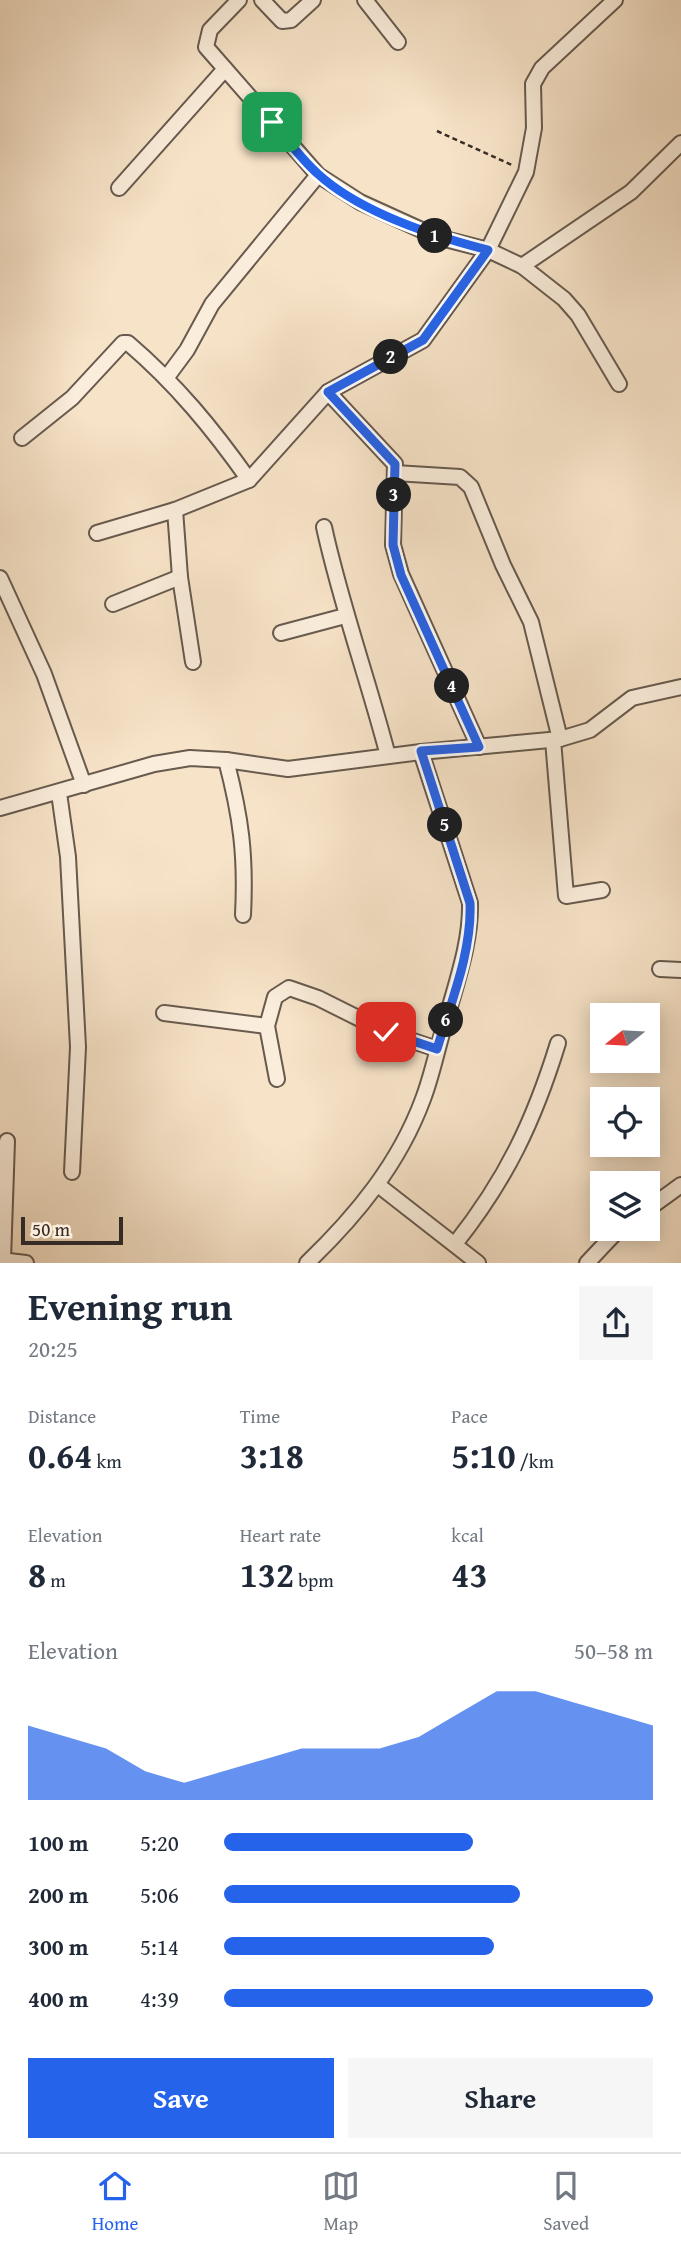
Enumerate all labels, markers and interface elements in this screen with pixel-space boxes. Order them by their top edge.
pin [242,92,302,152]
icon: arrive [253,103,291,141]
pin: 1 [418,218,452,254]
text: 1 [430,221,439,249]
pin: 2 [374,340,408,374]
text: 2 [386,342,395,370]
pin: 3 [376,477,412,512]
text: 3 [389,480,398,508]
pin: 4 [434,668,470,704]
text: 4 [447,671,456,699]
pin: 5 [428,808,462,842]
text: 5 [440,810,449,838]
pin [356,1002,416,1062]
pin: 6 [428,1002,464,1038]
north arrow [590,1003,660,1073]
map controls [590,1003,660,1241]
text: 6 [441,1005,450,1033]
icon: check [367,1013,405,1051]
button: locate [590,1087,660,1157]
button: layers [590,1171,660,1241]
scale bar [21,1214,122,1246]
text: 50 m [32,1215,70,1243]
text: Evening run [28,1278,232,1334]
button: share [579,1286,653,1360]
text: 20:25 [28,1332,78,1365]
text: Distance [28,1402,96,1430]
text: Time [240,1402,280,1430]
text: Pace [451,1402,488,1430]
text: 0.64 [28,1430,92,1481]
text: 3:18 [240,1430,304,1481]
text: 5:10 [451,1430,516,1481]
text: km [92,1447,122,1475]
text: /km [516,1447,554,1475]
text: Elevation [28,1521,102,1549]
text: Heart rate [240,1521,321,1549]
text: kcal [451,1521,484,1549]
text: 8 [28,1549,46,1600]
text: 132 [240,1549,294,1600]
text: 43 [451,1549,488,1600]
text: m [46,1566,66,1594]
text: bpm [294,1566,334,1594]
text: Elevation [28,1634,118,1667]
text: 50–58 m [574,1634,653,1667]
text: 100 m [28,1826,89,1859]
text: 5:20 [140,1826,179,1859]
text: 200 m [28,1878,89,1911]
text: 5:06 [140,1878,179,1911]
text: 300 m [28,1930,89,1963]
text: 5:14 [140,1930,179,1963]
text: 400 m [28,1982,89,2015]
text: 4:39 [140,1982,179,2015]
button: Save [28,2058,334,2138]
button: Share [348,2058,653,2138]
tab: Home [92,2167,138,2237]
tab: Map [322,2167,360,2237]
tab: Saved [543,2167,589,2237]

